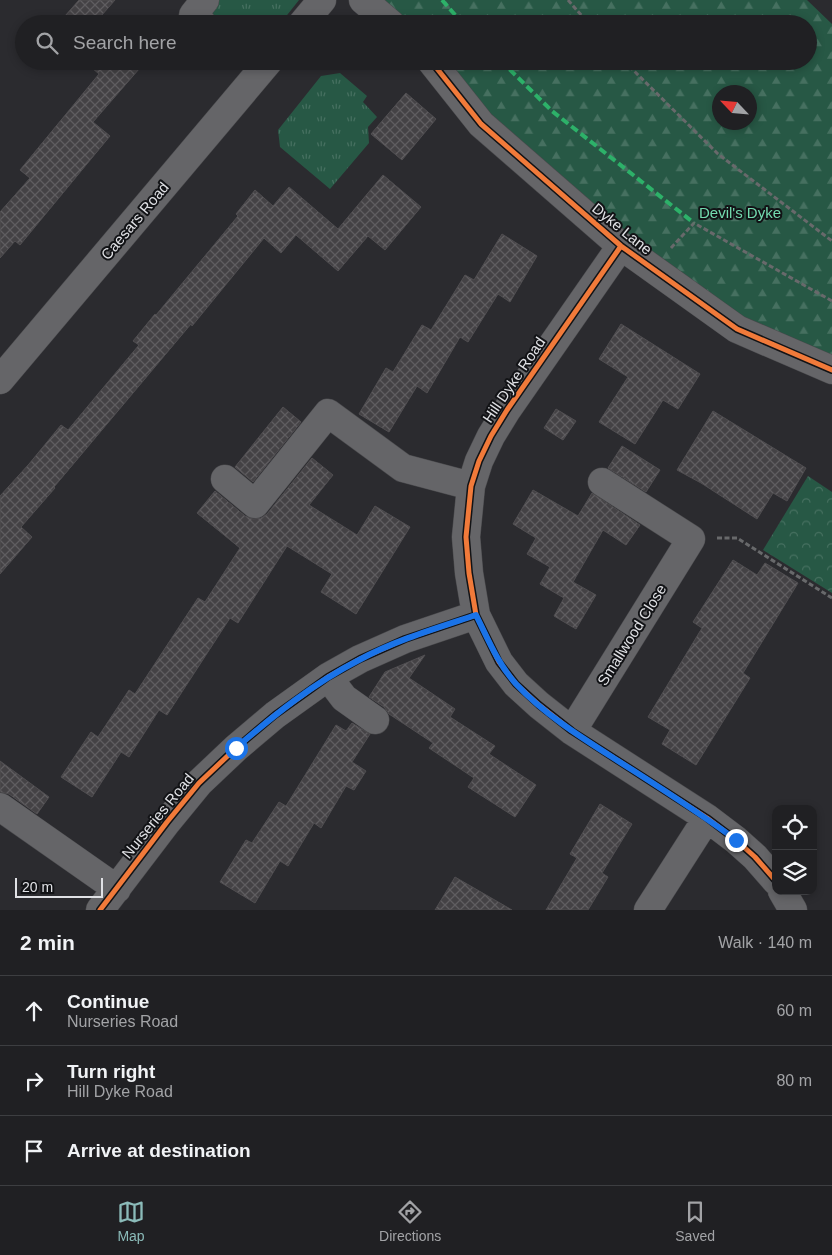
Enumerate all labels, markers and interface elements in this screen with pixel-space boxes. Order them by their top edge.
search box [15,15,817,70]
icon: search [33,29,61,57]
text: Search here [73,32,177,53]
north arrow [712,85,757,130]
street label: Caesars Road [97,178,172,263]
street label: Dyke Lane [589,199,656,258]
park label: Devil's Dyke [699,204,781,221]
street label: Hill Dyke Road [479,334,548,426]
street label: Smallwood Close [594,581,669,688]
route start [225,737,248,760]
street label: Nurseries Road [118,770,197,862]
map controls [772,805,817,895]
button: locate [772,805,817,850]
route end [725,829,748,852]
button: layers [772,850,817,895]
scale bar [15,875,102,898]
text: 20 m [22,879,53,895]
text: 2 min [20,931,75,954]
text: Walk · 140 m [718,934,812,951]
text: Continue [67,991,149,1012]
icon: ahead [20,997,48,1025]
text: 60 m [776,1002,812,1019]
text: Nurseries Road [67,1013,178,1030]
text: Turn right [67,1061,155,1082]
icon: right [20,1067,48,1095]
text: 80 m [776,1072,812,1089]
text: Hill Dyke Road [67,1083,173,1100]
icon: arrive [20,1137,48,1165]
text: Arrive at destination [67,1140,251,1161]
tab: Map [117,1198,145,1244]
tab: Directions [379,1198,441,1244]
tab: Saved [675,1198,715,1244]

